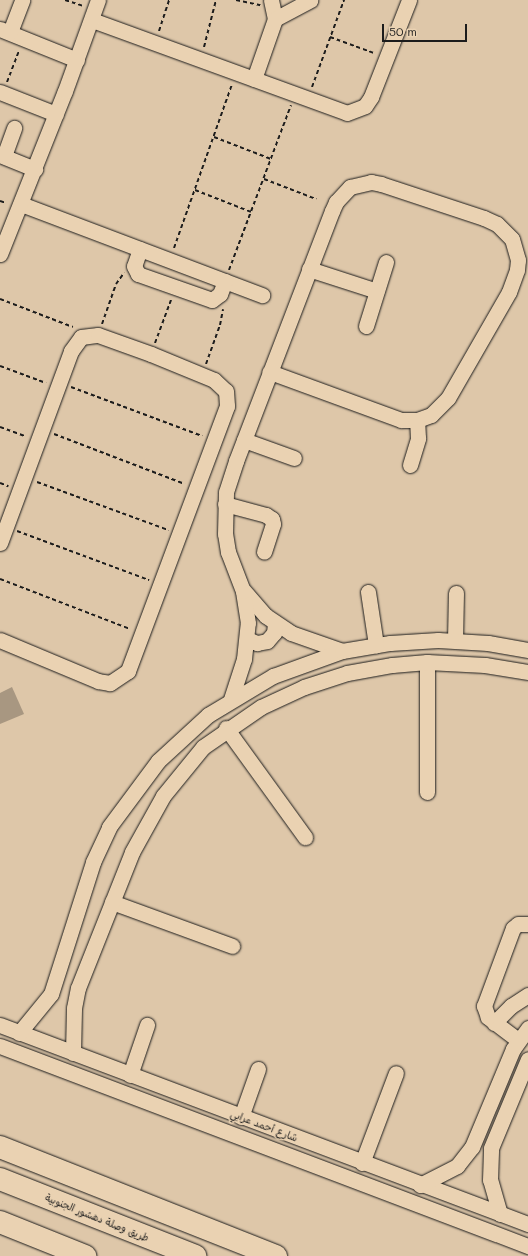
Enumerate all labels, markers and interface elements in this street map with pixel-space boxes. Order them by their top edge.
scale bar [384,16,469,42]
text: 50 m [389,23,417,39]
street label: شارع أحمد عرابي [229,1108,299,1144]
street label: طريق وصلة دهشور الجنوبية [43,1192,151,1244]

